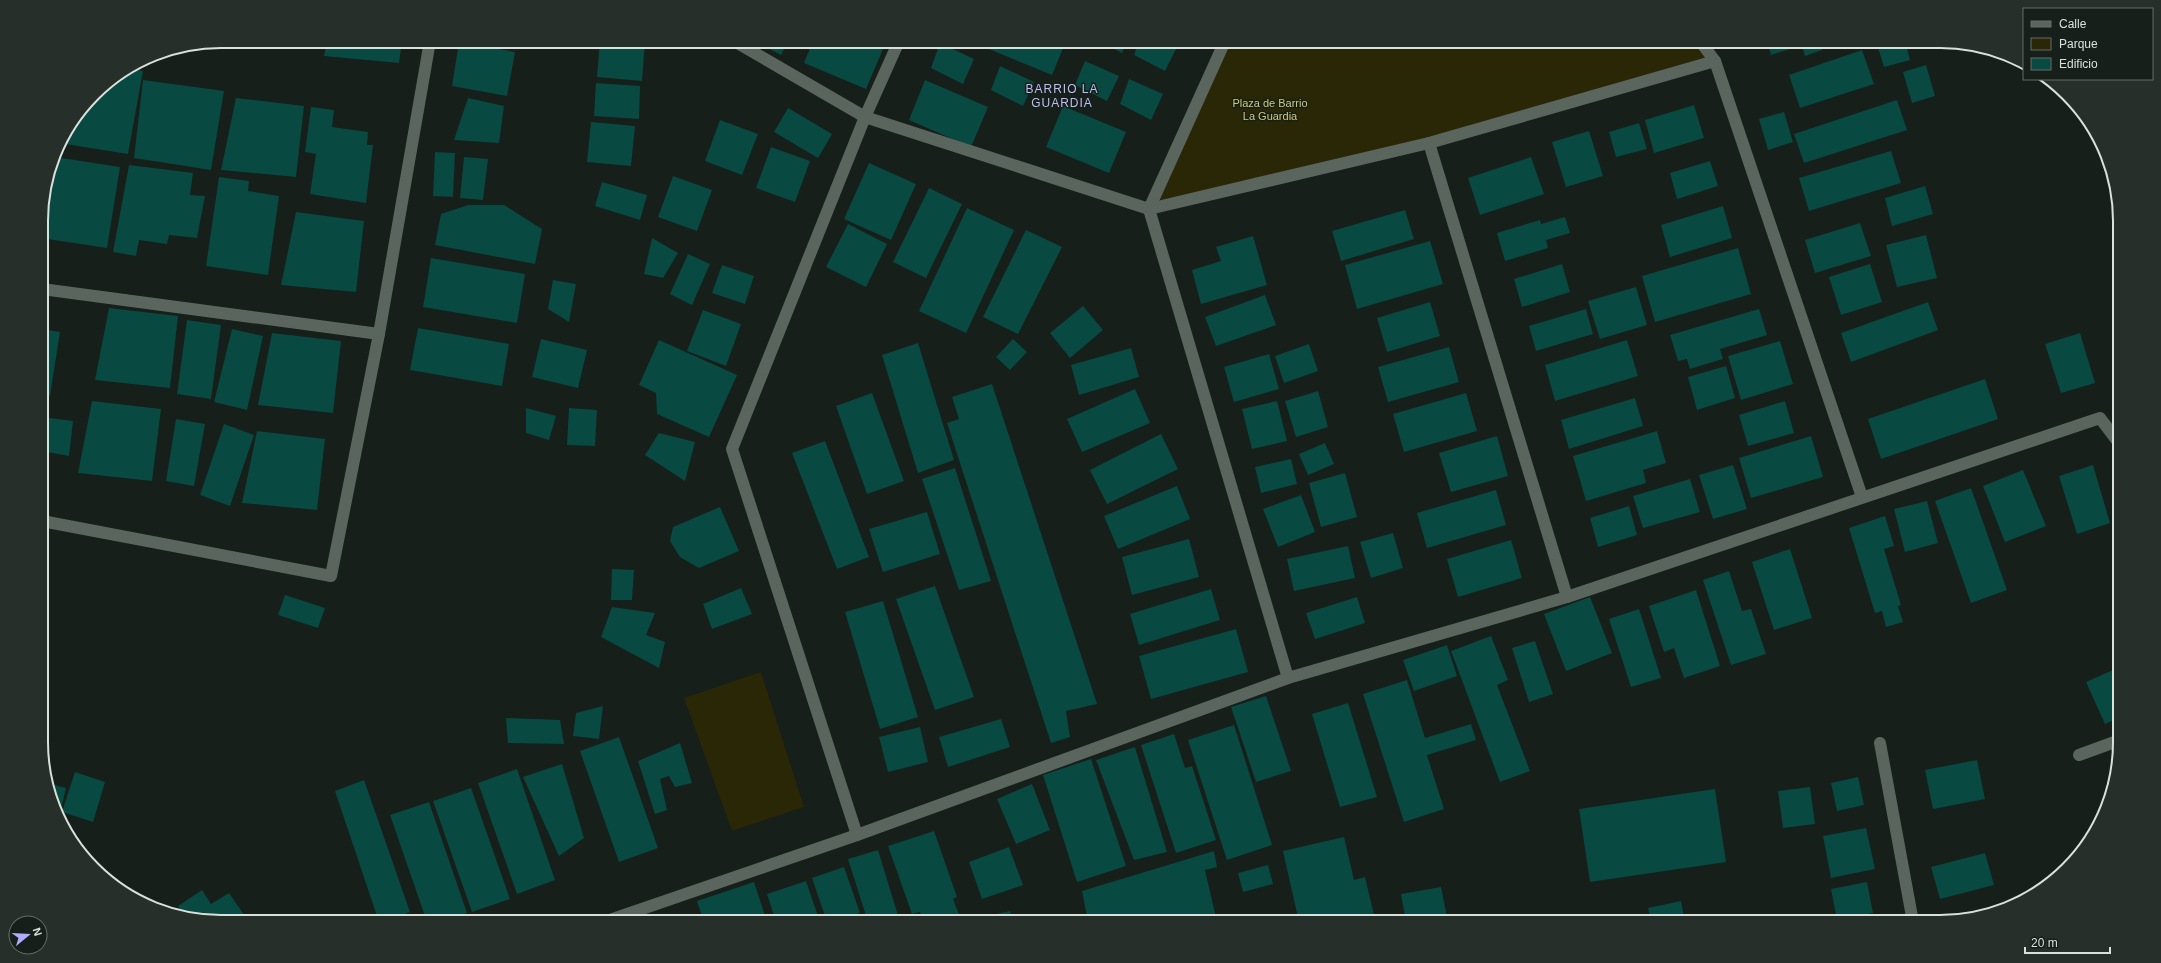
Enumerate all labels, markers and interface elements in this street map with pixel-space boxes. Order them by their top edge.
legend [2023,8,2153,80]
text: Calle [2059,17,2087,31]
text: Parque [2059,37,2098,51]
text: Edificio [2059,57,2098,71]
district label: BARRIO LA GUARDIA [1025,82,1099,110]
park label: Plaza de Barrio La Guardia [1232,97,1308,122]
north arrow [8,915,48,955]
text: N [31,926,44,938]
scale bar [2025,929,2110,955]
text: 20 m [2031,936,2058,950]

